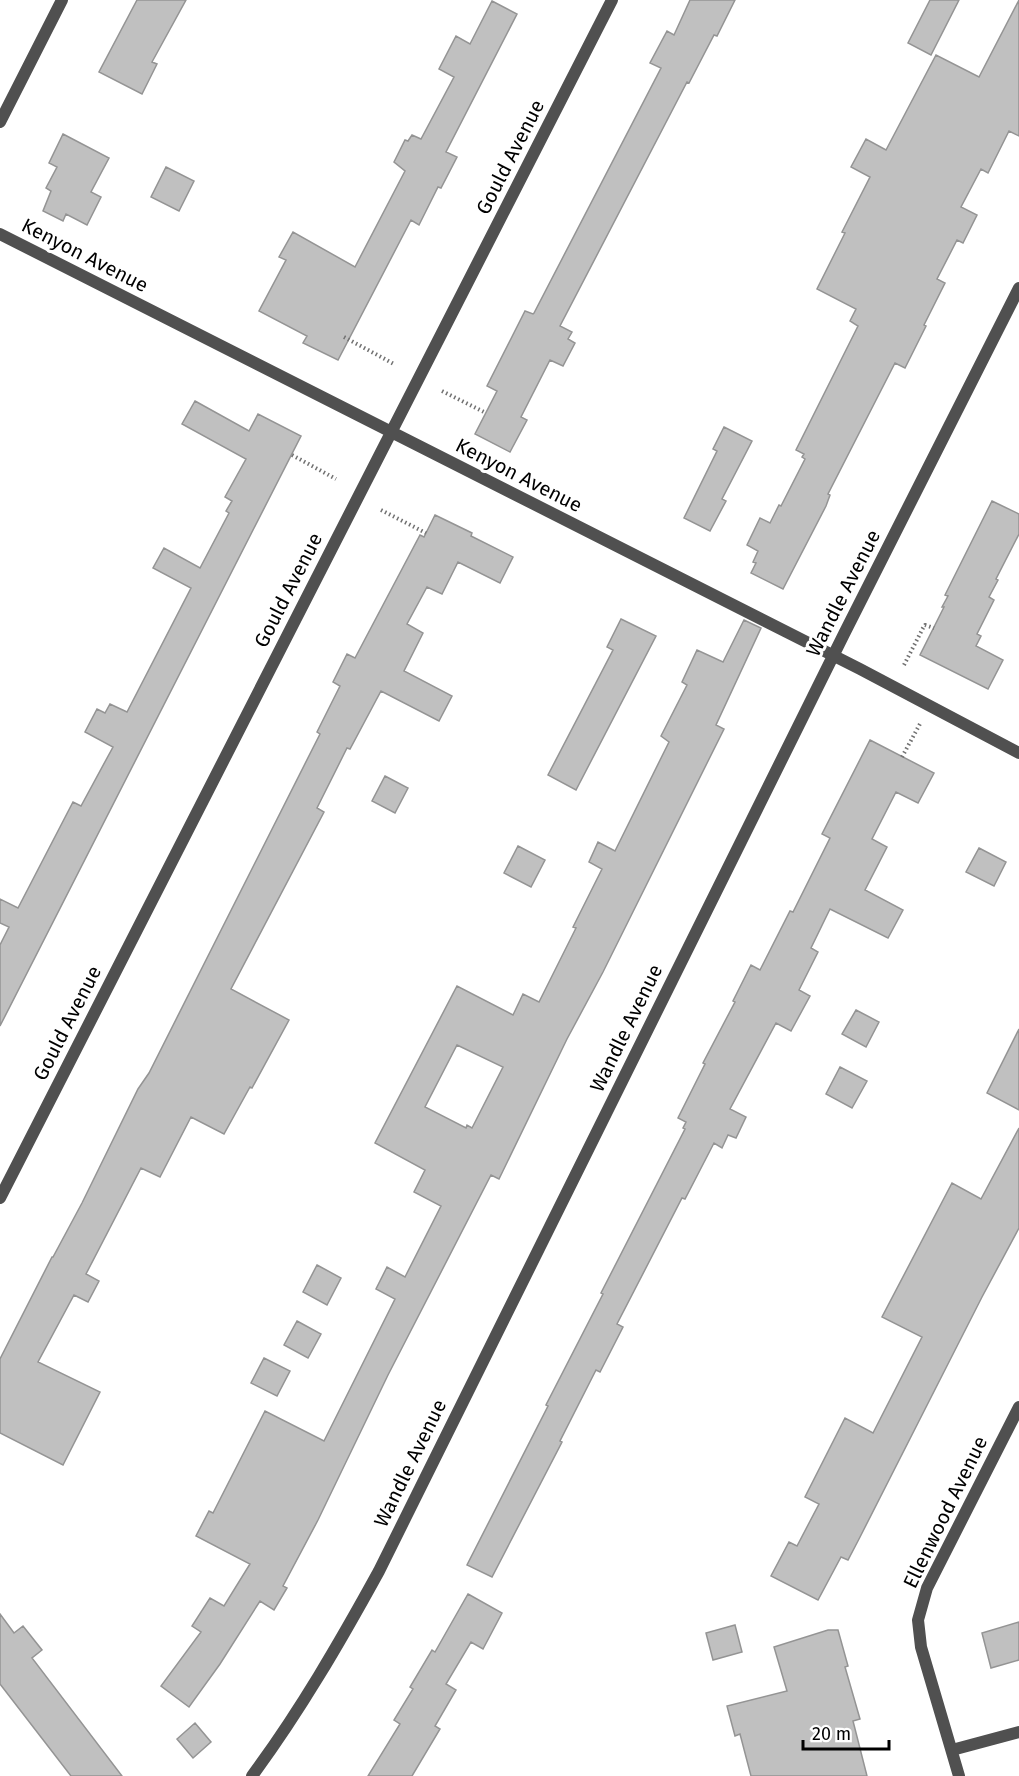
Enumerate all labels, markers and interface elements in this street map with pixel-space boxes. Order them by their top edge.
street label: Gould Avenue [471,96,549,218]
street label: Kenyon Avenue [18,213,152,297]
street label: Kenyon Avenue [452,433,586,517]
street label: Wandle Avenue [801,526,885,660]
street label: Gould Avenue [249,529,327,651]
street label: Wandle Avenue [585,960,667,1096]
street label: Gould Avenue [28,962,106,1084]
street label: Wandle Avenue [369,1395,451,1531]
street label: Ellenwood Avenue [898,1432,992,1592]
scale bar [803,1713,888,1751]
text: 20 m [812,1723,851,1745]

